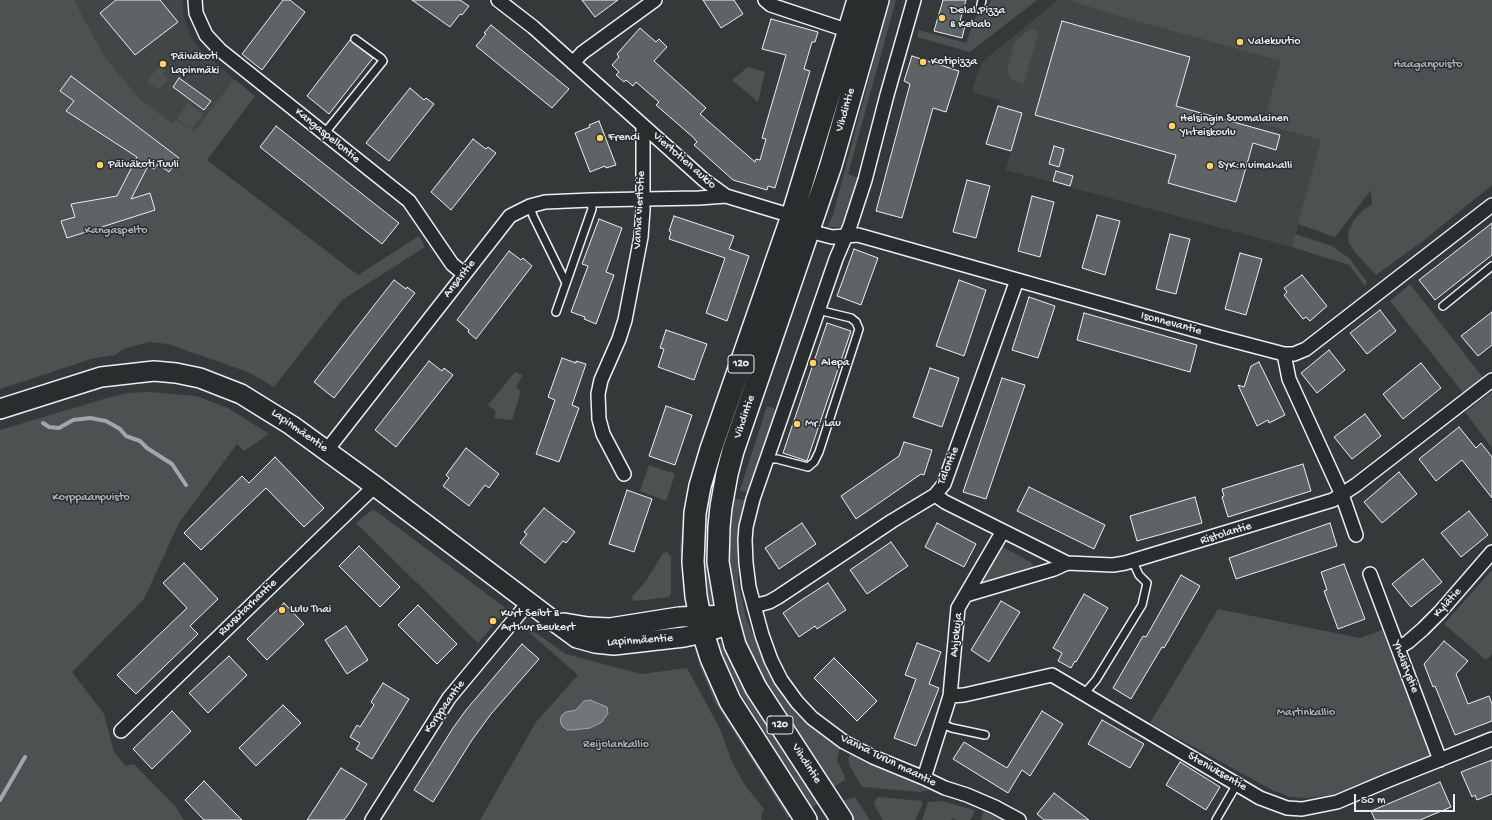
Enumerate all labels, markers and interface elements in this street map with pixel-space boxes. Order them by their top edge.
place label: Delal Pizza & Kebab [950,4,1005,32]
marker: Delal Pizza & Kebab [937,13,947,23]
place label: Valekuutio [1248,35,1301,49]
marker: Valekuutio [1235,37,1245,47]
place label: Päiväkoti Lapinmäki [171,50,219,78]
place label: Kotipizza [931,55,977,69]
marker: Kotipizza [918,57,928,67]
park label: Haaganpuisto [1393,58,1463,72]
marker: Päiväkoti Lapinmäki [158,59,168,69]
street label: Vihdintie [833,87,859,133]
street label: Kangaspellontie [291,105,363,167]
place label: Helsingin Suomalainen Yhteiskoulu [1180,112,1288,140]
marker: Helsingin Suomalainen Yhteiskoulu [1167,121,1177,131]
street label: Viertotien aukio [649,129,719,193]
place label: Frendi [608,131,640,145]
marker: Frendi [595,133,605,143]
place label: Päiväkoti Tuuli [108,158,179,172]
place label: SYK:n uimahalli [1218,159,1292,173]
marker: Päiväkoti Tuuli [95,160,105,170]
marker: SYK:n uimahalli [1205,161,1215,171]
street label: Vanha viertotie [631,171,649,249]
park label: Kangaspelto [85,224,147,238]
street label: Ansaritie [441,257,479,301]
street label: Isonnevantie [1139,309,1203,339]
road number: 120 [728,355,754,373]
place label: Alepa [821,356,849,370]
marker: Alepa [808,358,818,368]
street label: Vihdintie [731,394,759,440]
street label: Lapinmäentie [268,406,330,456]
place label: Mr. Lau [805,417,841,431]
marker: Mr. Lau [792,419,802,429]
street label: Talontie [935,445,963,487]
park label: Korppaanpuisto [52,491,130,505]
street label: Ristolantie [1198,519,1254,549]
street label: Ruusutarhantie [216,576,280,640]
street label: Kylätie [1431,585,1465,621]
place label: Lulu Thai [290,603,331,617]
marker: Lulu Thai [277,605,287,615]
place label: Kurt Seibt & Arthur Beukert [501,607,575,635]
street label: Ahjokuja [948,612,966,658]
marker: Kurt Seibt & Arthur Beukert [488,616,498,626]
street label: Lapinmäentie [607,632,673,650]
street label: Yhdistystie [1388,639,1422,695]
street label: Korppaantie [421,678,469,736]
park label: Martinkallio [1277,706,1335,720]
road number: 120 [767,716,793,734]
street label: Vanha Turun maantie [838,732,938,790]
park label: Reijolankallio [583,738,649,752]
street label: Vihdintie [788,741,824,787]
street label: Steniuksentie [1185,749,1249,795]
scale bar [1356,786,1457,812]
text: 50 m [1361,794,1386,808]

